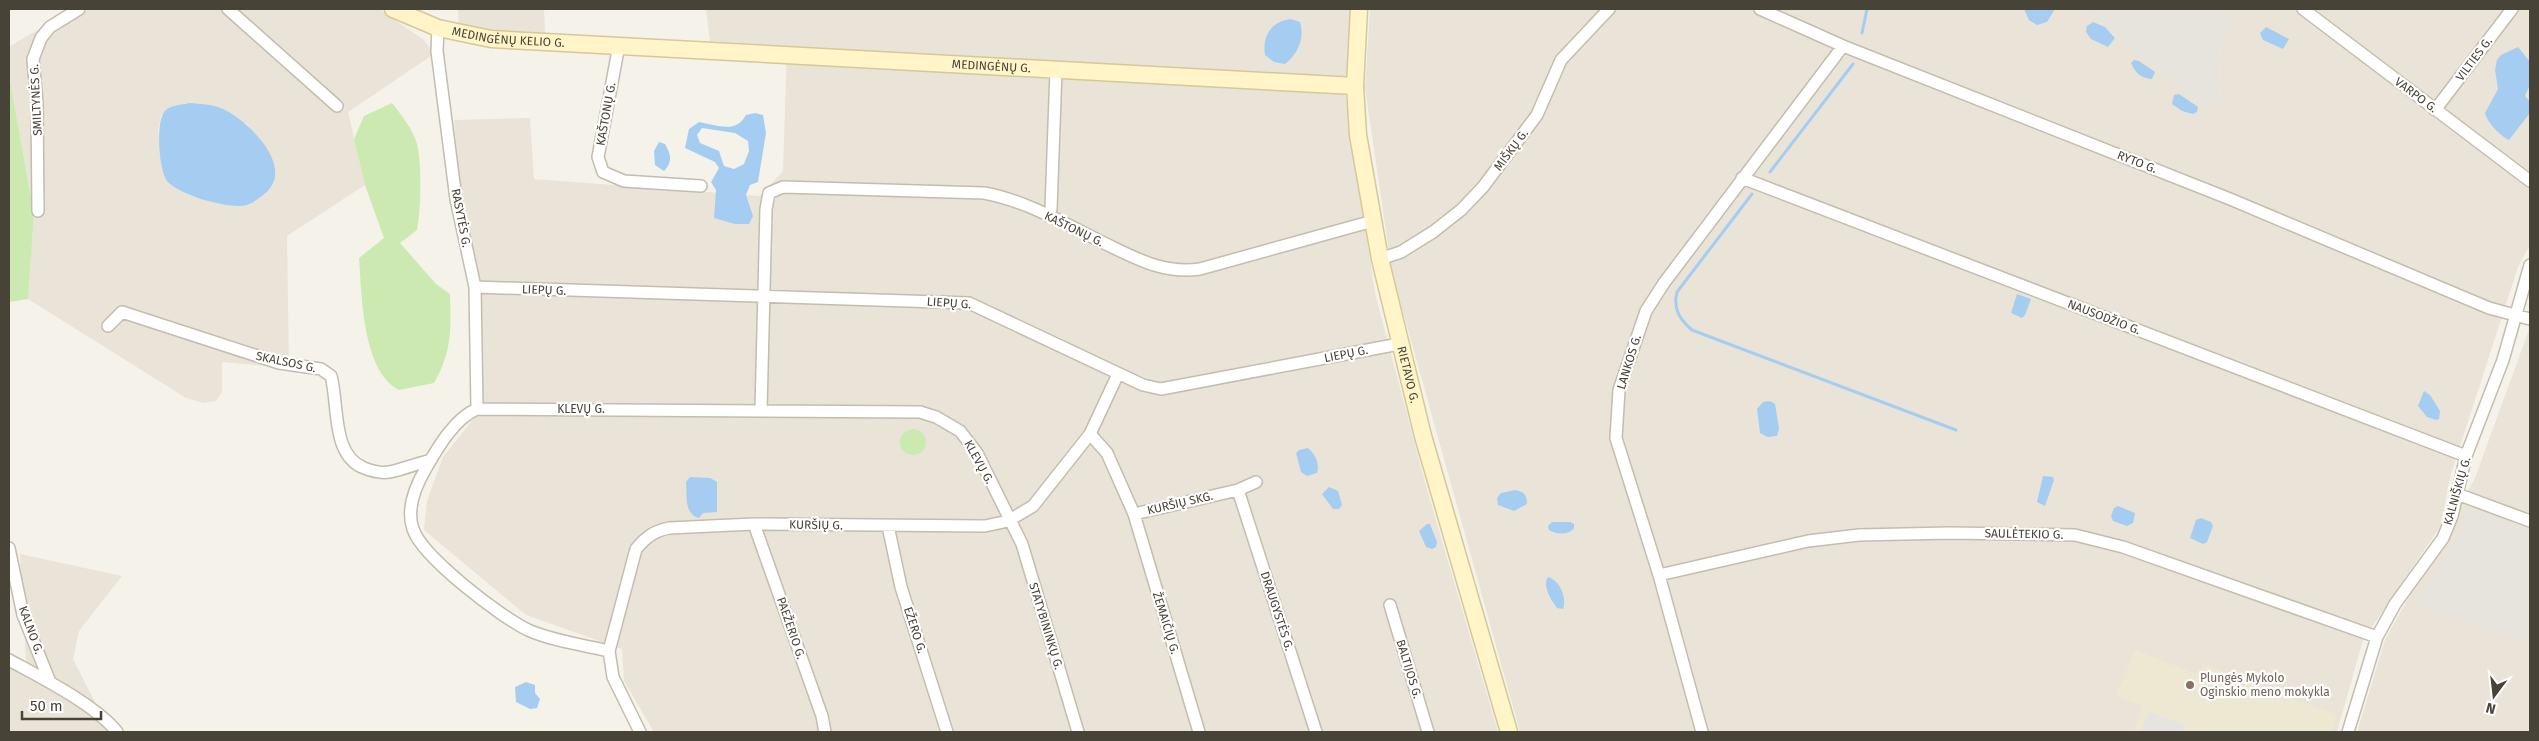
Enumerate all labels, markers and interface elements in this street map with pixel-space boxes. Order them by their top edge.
street label: MEDINGĖNŲ KELIO G. [451,24,565,50]
street label: VILTIES G. [2453,34,2495,84]
street label: MEDINGĖNŲ G. [951,57,1031,75]
street label: SMILTYNĖS G. [26,64,45,136]
street label: VARPO G. [2392,74,2440,116]
street label: KAŠTONŲ G. [593,81,618,147]
street label: MIŠKŲ G. [1490,126,1531,173]
street label: RYTO G. [2115,148,2159,176]
street label: RASYTĖS G. [448,187,475,249]
street label: KAŠTONŲ G. [1042,208,1106,249]
street label: LIEPŲ G. [522,282,567,298]
street label: LIEPŲ G. [926,294,972,312]
street label: NAUSODŽIO G. [2066,296,2143,337]
street label: LANKOS G. [1614,333,1644,391]
street label: LIEPŲ G. [1323,343,1369,365]
street label: RIETAVO G. [1394,345,1422,405]
street label: SKALSOS G. [255,349,318,375]
street label: KLEVŲ G. [557,402,605,416]
street label: KLEVŲ G. [961,438,997,486]
street label: KALNIŠKIŲ G. [2440,455,2473,527]
street label: KURŠIŲ SKG. [1145,488,1214,517]
street label: KURŠIŲ G. [789,517,843,532]
street label: SAULĖTEKIO G. [1985,525,2064,542]
street label: DRAUGYSTĖS G. [1258,569,1297,652]
street label: STATYBININKŲ G. [1026,581,1066,671]
street label: ŽEMAIČIŲ G. [1150,590,1183,656]
street label: PAEŽERIO G. [774,595,809,661]
street label: KALNO G. [16,604,46,656]
street label: EŽERO G. [901,605,930,655]
street label: BALTIJOS G. [1393,638,1425,700]
place label: Plungės Mykolo Oginskio meno mokykla [2200,671,2330,699]
north arrow [2469,671,2519,721]
marker: Plungės Mykolo Oginskio meno mokykla [2184,679,2196,691]
scale bar [22,688,101,720]
text: 50 m [30,697,63,715]
text: N [2484,699,2497,717]

